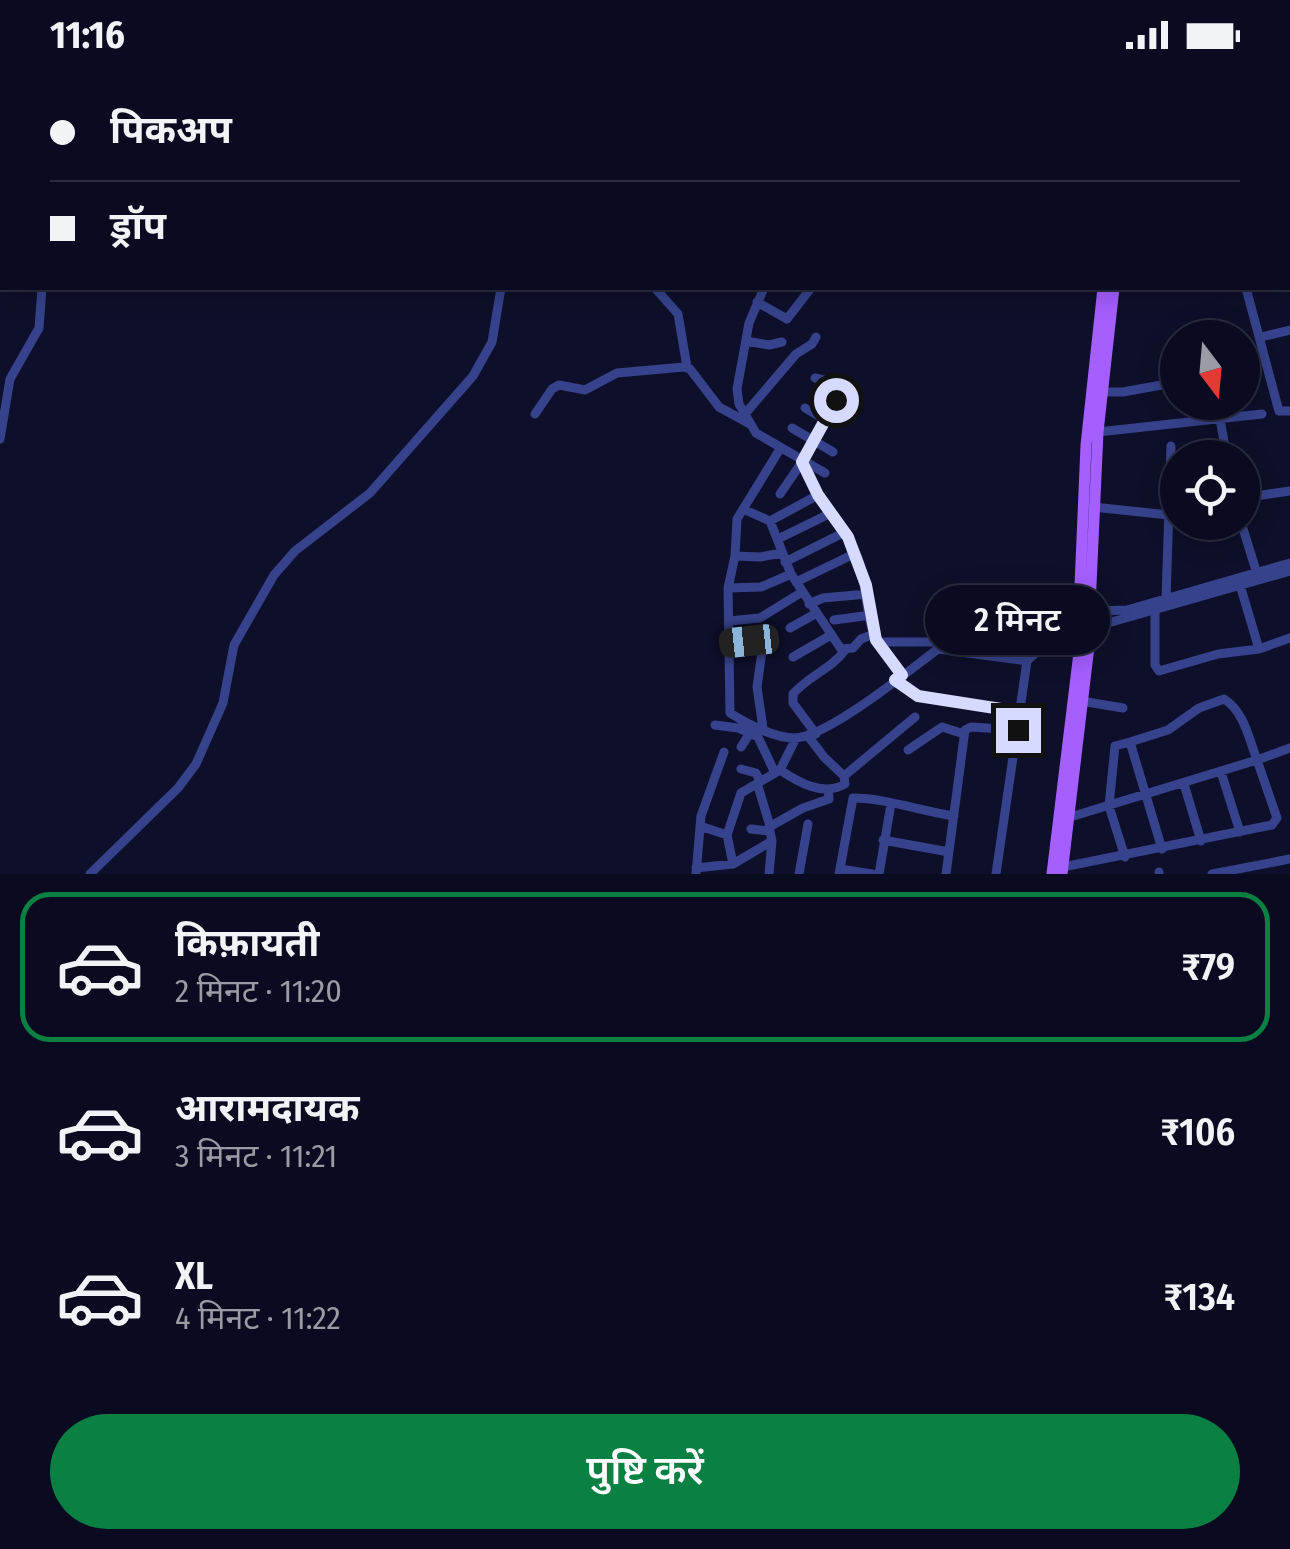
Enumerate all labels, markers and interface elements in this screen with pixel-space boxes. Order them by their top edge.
text: 11:16 [50,12,125,58]
text: पिकअप [110,107,232,153]
text: ड्रॉप [110,203,166,249]
north arrow [1160,320,1260,420]
map controls [1160,320,1260,540]
route start [814,378,859,423]
button: locate [1160,440,1260,540]
callout: 2 मिनट [926,585,1110,655]
text: 2 मिनट [974,601,1061,639]
car [718,623,780,659]
route end [996,708,1041,753]
text: किफ़ायती [175,920,319,966]
icon: car [55,922,145,1012]
text: ₹79 [1182,944,1235,990]
text: 2 मिनट · 11:20 [175,972,342,1010]
text: आरामदायक [175,1085,359,1131]
icon: car [55,1087,145,1177]
text: ₹106 [1161,1109,1235,1155]
text: 3 मिनट · 11:21 [175,1137,337,1175]
icon: car [55,1252,145,1342]
text: XL [175,1253,213,1299]
text: ₹134 [1164,1274,1235,1320]
text: 4 मिनट · 11:22 [175,1299,341,1337]
button: पुष्टि करें [50,1414,1240,1529]

